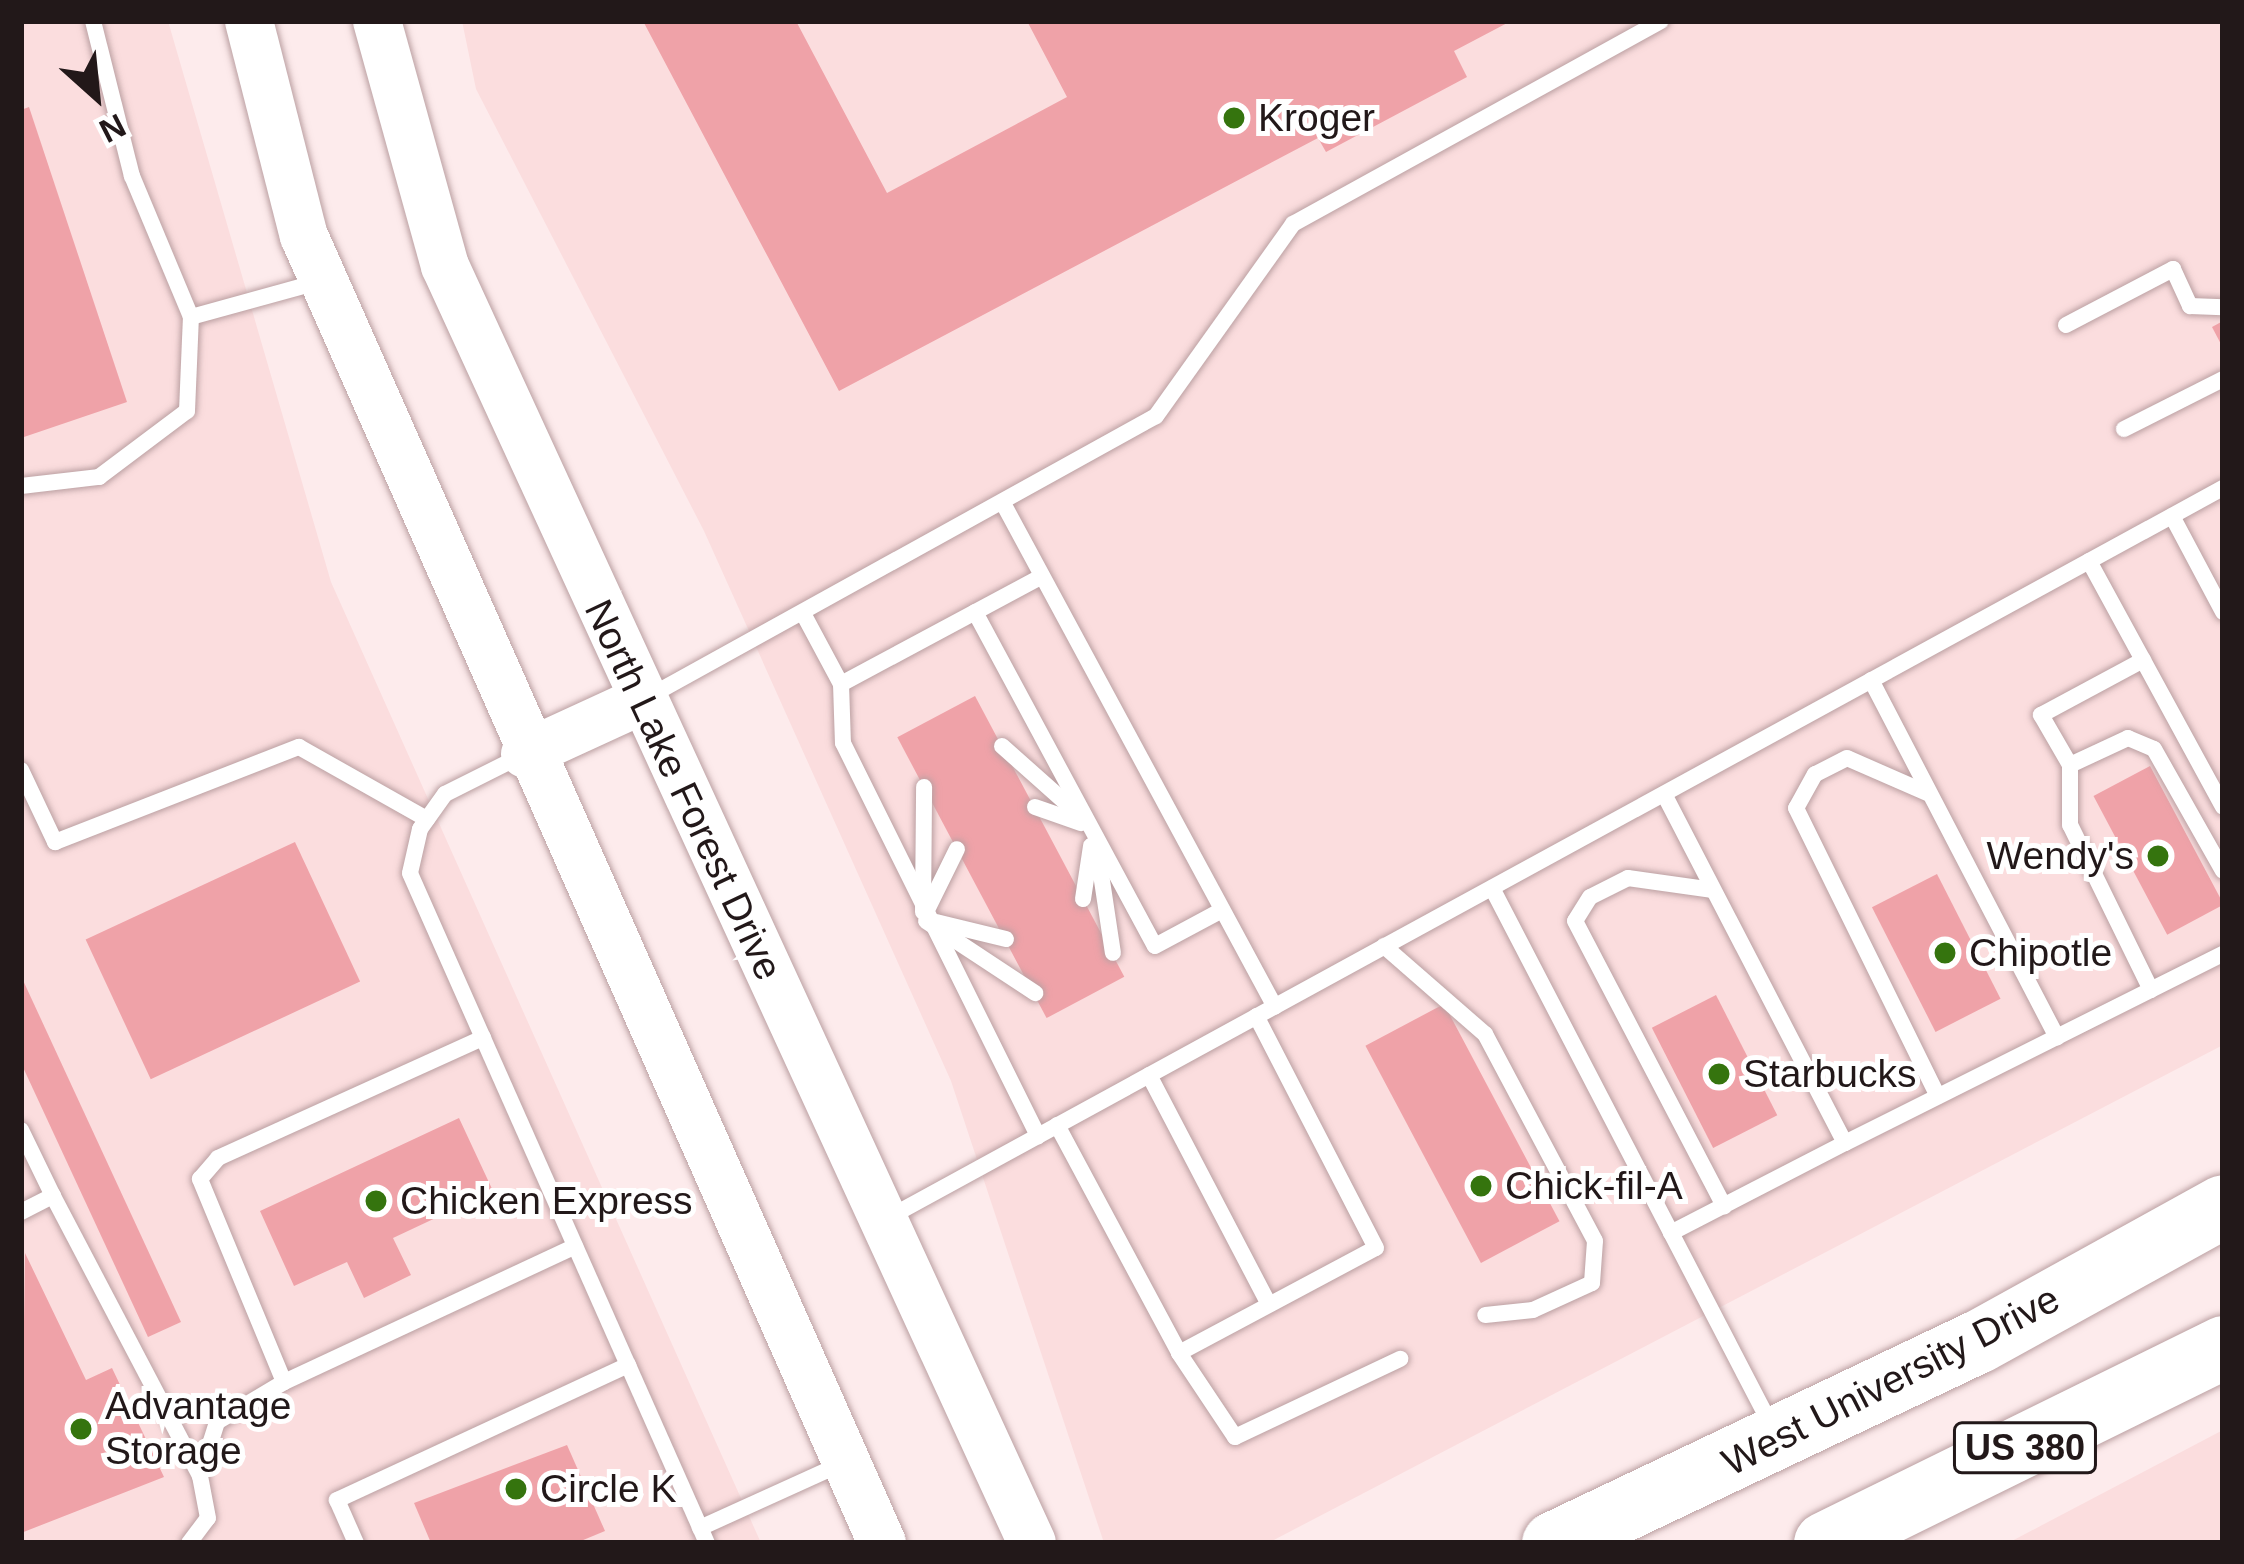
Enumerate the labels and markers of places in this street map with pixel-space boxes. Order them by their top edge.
place label: Kroger [1258,95,1375,141]
marker: Kroger [1221,105,1247,131]
place label: Wendy's [1986,833,2134,879]
marker: Wendy's [2145,843,2171,869]
place label: Chipotle [1969,930,2112,976]
marker: Chipotle [1932,940,1958,966]
place label: Starbucks [1743,1051,1916,1097]
marker: Starbucks [1706,1061,1732,1087]
place label: Chick-fil-A [1505,1163,1683,1209]
marker: Chick-fil-A [1468,1173,1494,1199]
place label: Chicken Express [400,1178,693,1224]
marker: Chicken Express [363,1188,389,1214]
place label: Advantage Storage [105,1384,291,1475]
marker: Advantage Storage [68,1416,94,1442]
place label: Circle K [540,1466,677,1512]
marker: Circle K [503,1476,529,1502]

